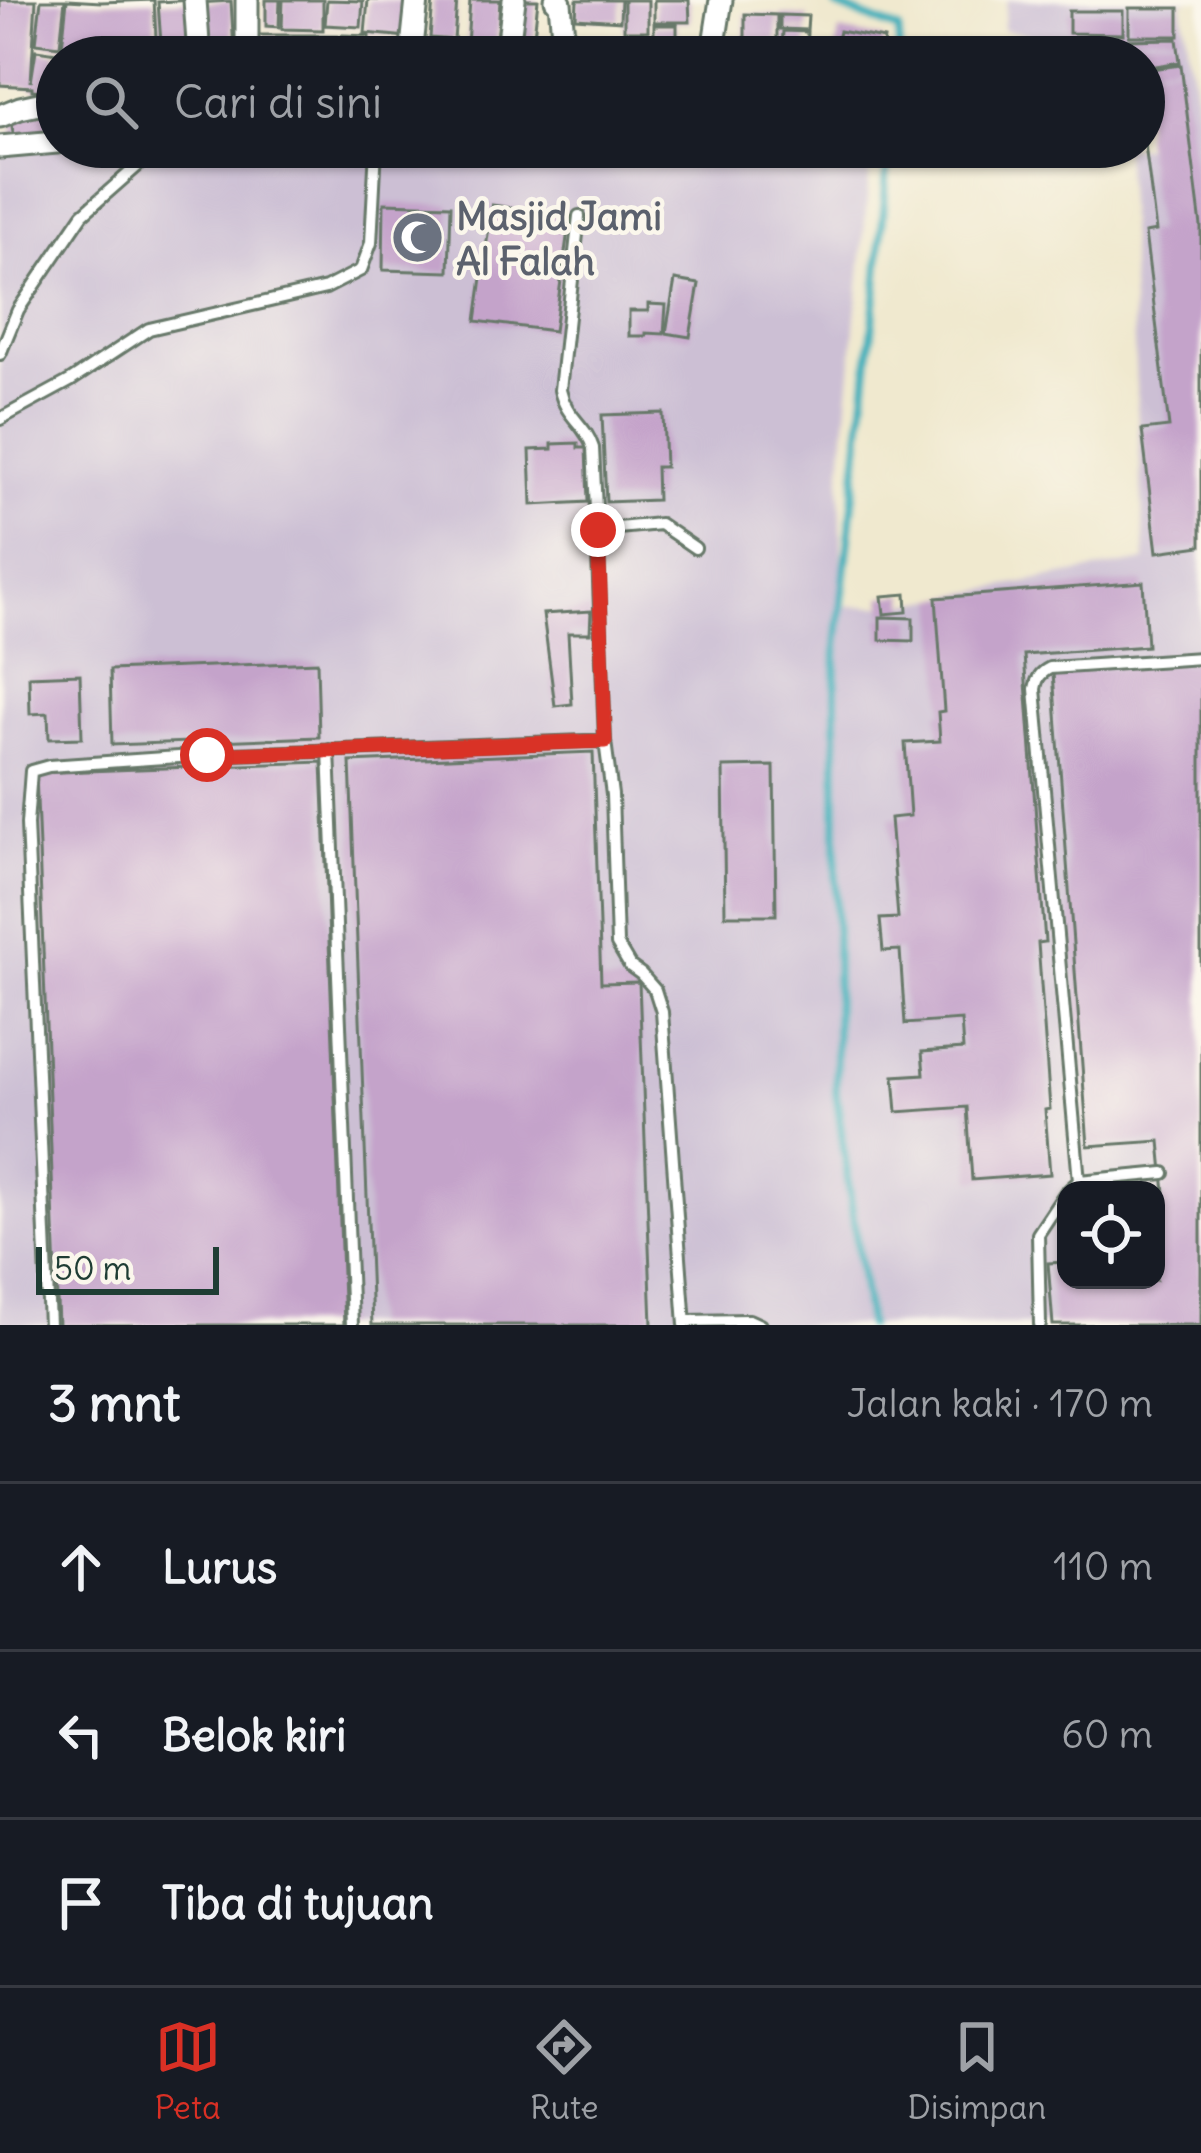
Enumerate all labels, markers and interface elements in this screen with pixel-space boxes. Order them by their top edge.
search box [36,36,1165,168]
icon: search [78,69,144,135]
text: Cari di sini [174,74,382,130]
place label: Masjid Jami Al Falah [456,192,662,286]
mosque icon: Masjid Jami Al Falah [389,210,445,266]
route end [571,503,625,557]
route start [180,728,234,782]
map controls [1057,1181,1165,1289]
button: locate [1057,1181,1165,1289]
scale bar [36,1241,219,1294]
text: 50 m [54,1247,131,1289]
text: 3 mnt [48,1371,180,1435]
text: Jalan kaki · 170 m [847,1379,1153,1428]
icon: ahead [48,1534,114,1600]
text: Lurus [162,1539,277,1595]
text: 110 m [1053,1542,1153,1591]
icon: left [48,1702,114,1768]
text: Belok kiri [162,1707,346,1763]
text: 60 m [1061,1710,1153,1759]
icon: arrive [48,1870,114,1936]
text: Tiba di tujuan [162,1875,433,1931]
tab: Peta [155,2014,221,2128]
tab: Rute [530,2014,599,2128]
tab: Disimpan [908,2014,1046,2128]

